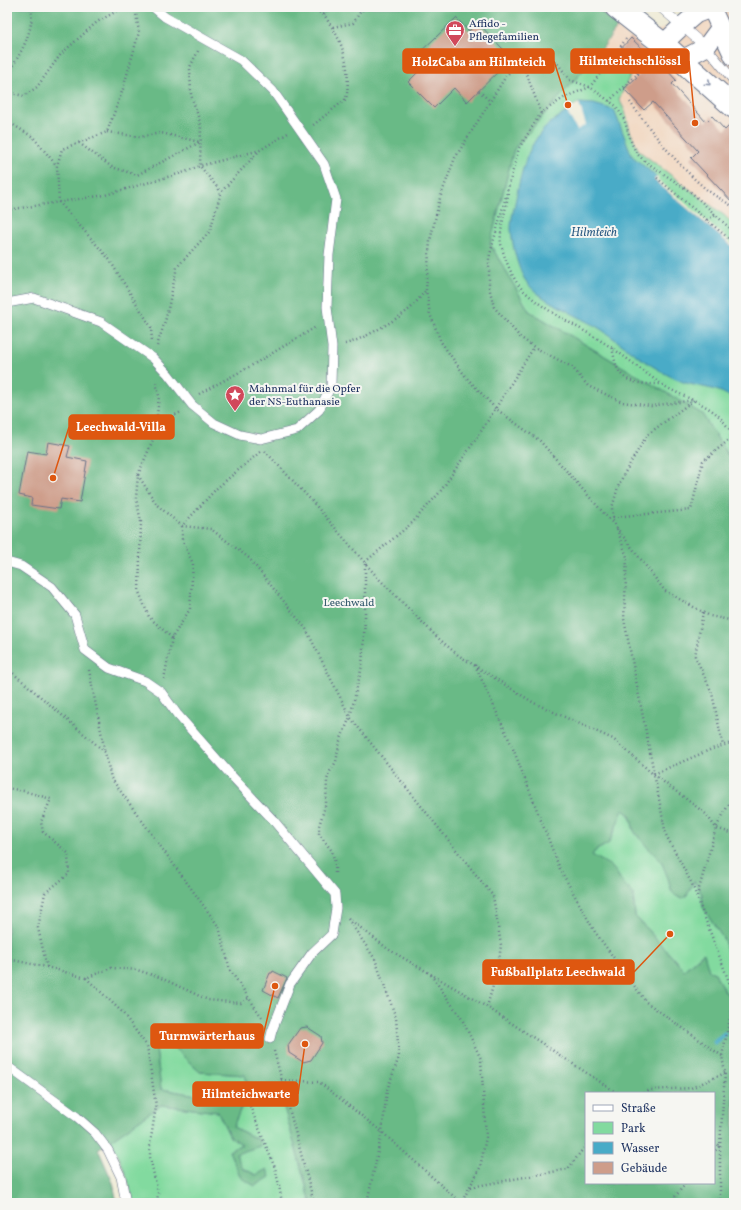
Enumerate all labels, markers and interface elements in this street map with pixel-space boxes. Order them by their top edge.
place label: Affido - Pflegefamilien [469,17,539,45]
office icon: Affido - Pflegefamilien [444,19,466,47]
callout: HolzCaba am Hilmteich [403,49,554,73]
callout: Hilmteichschlössl [571,49,689,73]
text: Hilmteichschlössl [579,54,681,70]
text: HolzCaba am Hilmteich [412,55,546,71]
one-way arrow [703,79,710,86]
water label: Hilmteich [571,225,617,241]
place label: Mahnmal für die Opfer der NS-Euthanasie [249,382,361,410]
place icon: Mahnmal für die Opfer der NS-Euthanasie [224,384,246,412]
callout: Leechwald-Villa [69,415,174,439]
text: Leechwald-Villa [76,420,166,436]
park label: Leechwald [324,596,374,611]
callout: Fußballplatz Leechwald [483,960,634,984]
text: Fußballplatz Leechwald [491,965,626,981]
callout: Turmwärterhaus [151,1024,263,1048]
text: Turmwärterhaus [159,1029,255,1045]
callout: Hilmteichwarte [193,1082,298,1106]
text: Hilmteichwarte [202,1087,290,1103]
legend [585,1092,715,1184]
text: Straße [621,1101,656,1117]
text: Park [621,1121,646,1137]
text: Wasser [621,1141,659,1157]
text: Gebäude [621,1161,668,1177]

